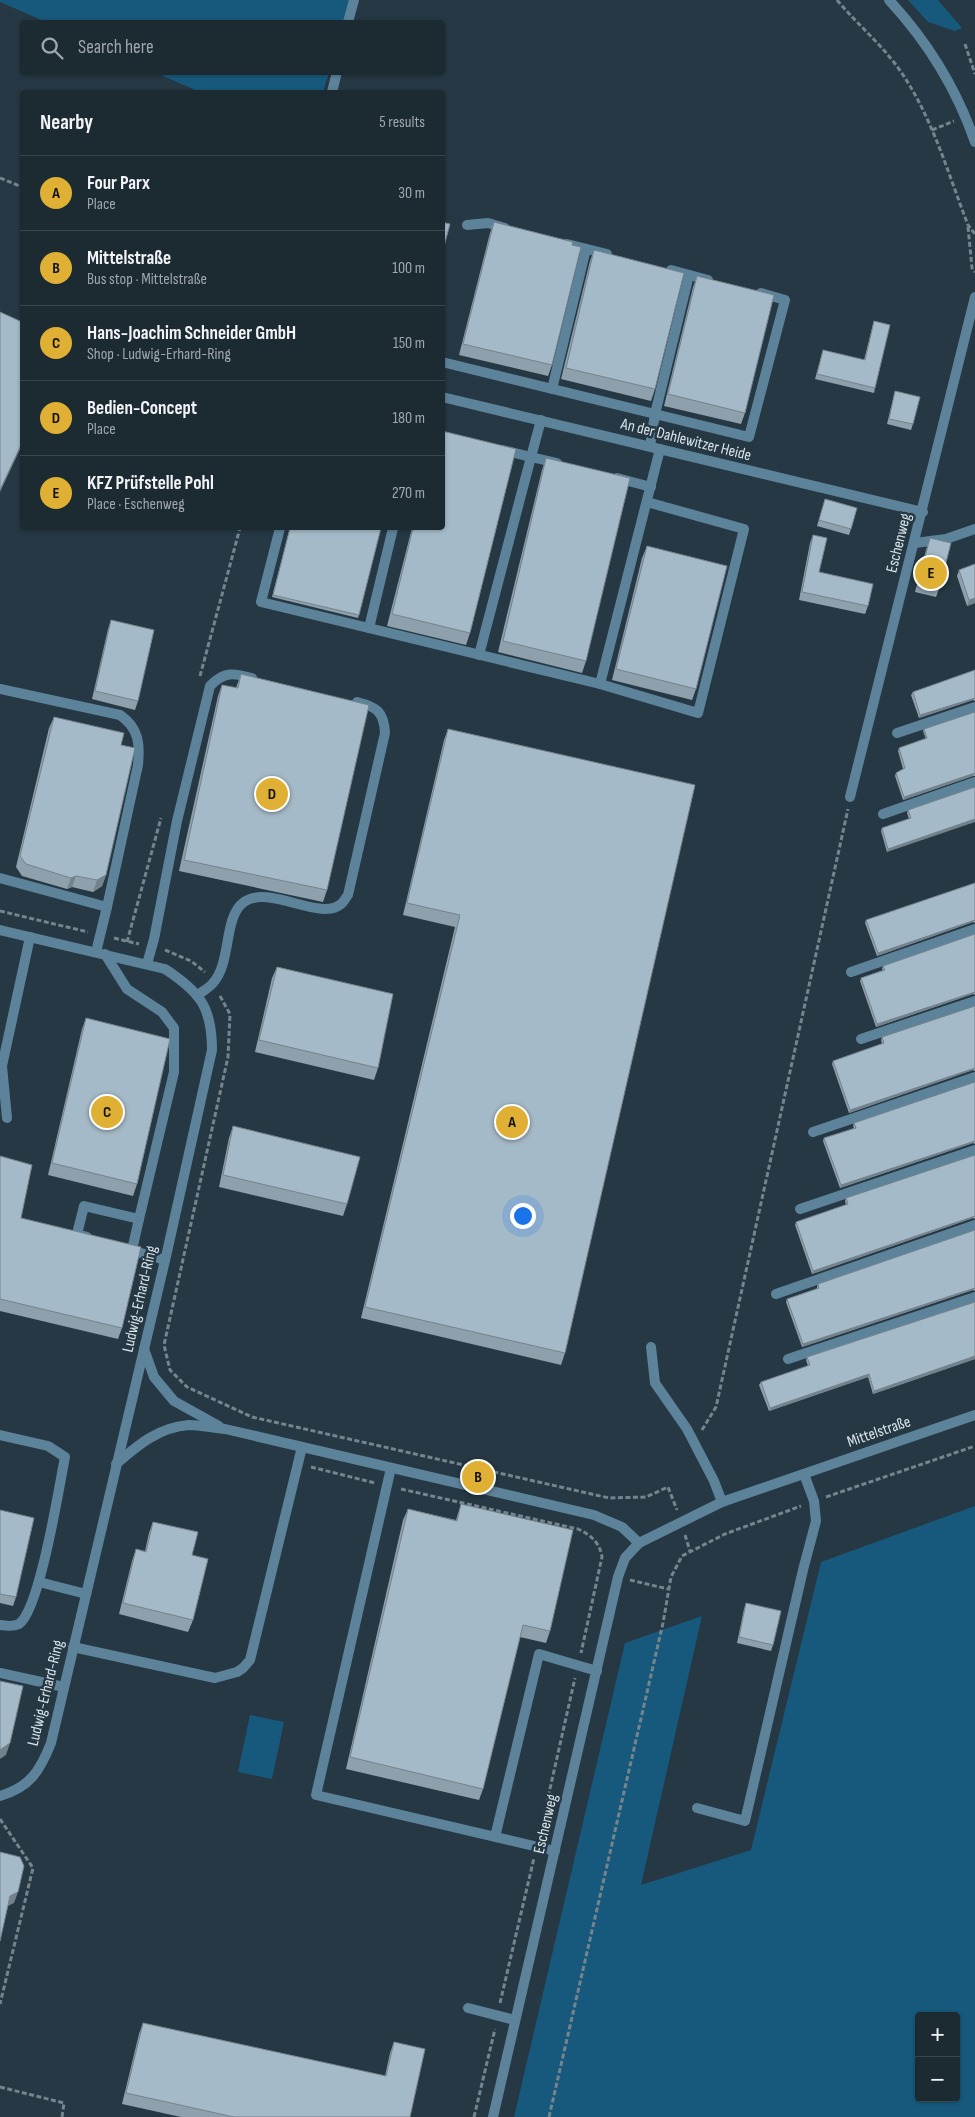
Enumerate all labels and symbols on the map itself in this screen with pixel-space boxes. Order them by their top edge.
street label: An der Dahlewitzer Heide [618,414,753,465]
street label: Eschenweg [882,511,916,575]
pin: E [915,554,947,592]
pin: D [256,775,288,813]
pin: C [91,1093,123,1131]
pin: A [496,1103,528,1141]
your location [510,1203,536,1229]
street label: Ludwig-Erhard-Ring [119,1244,161,1354]
street label: Mittelstraße [845,1412,913,1452]
pin: B [462,1458,494,1496]
street label: Ludwig-Erhard-Ring [24,1638,68,1748]
street label: Eschenweg [530,1792,562,1856]

